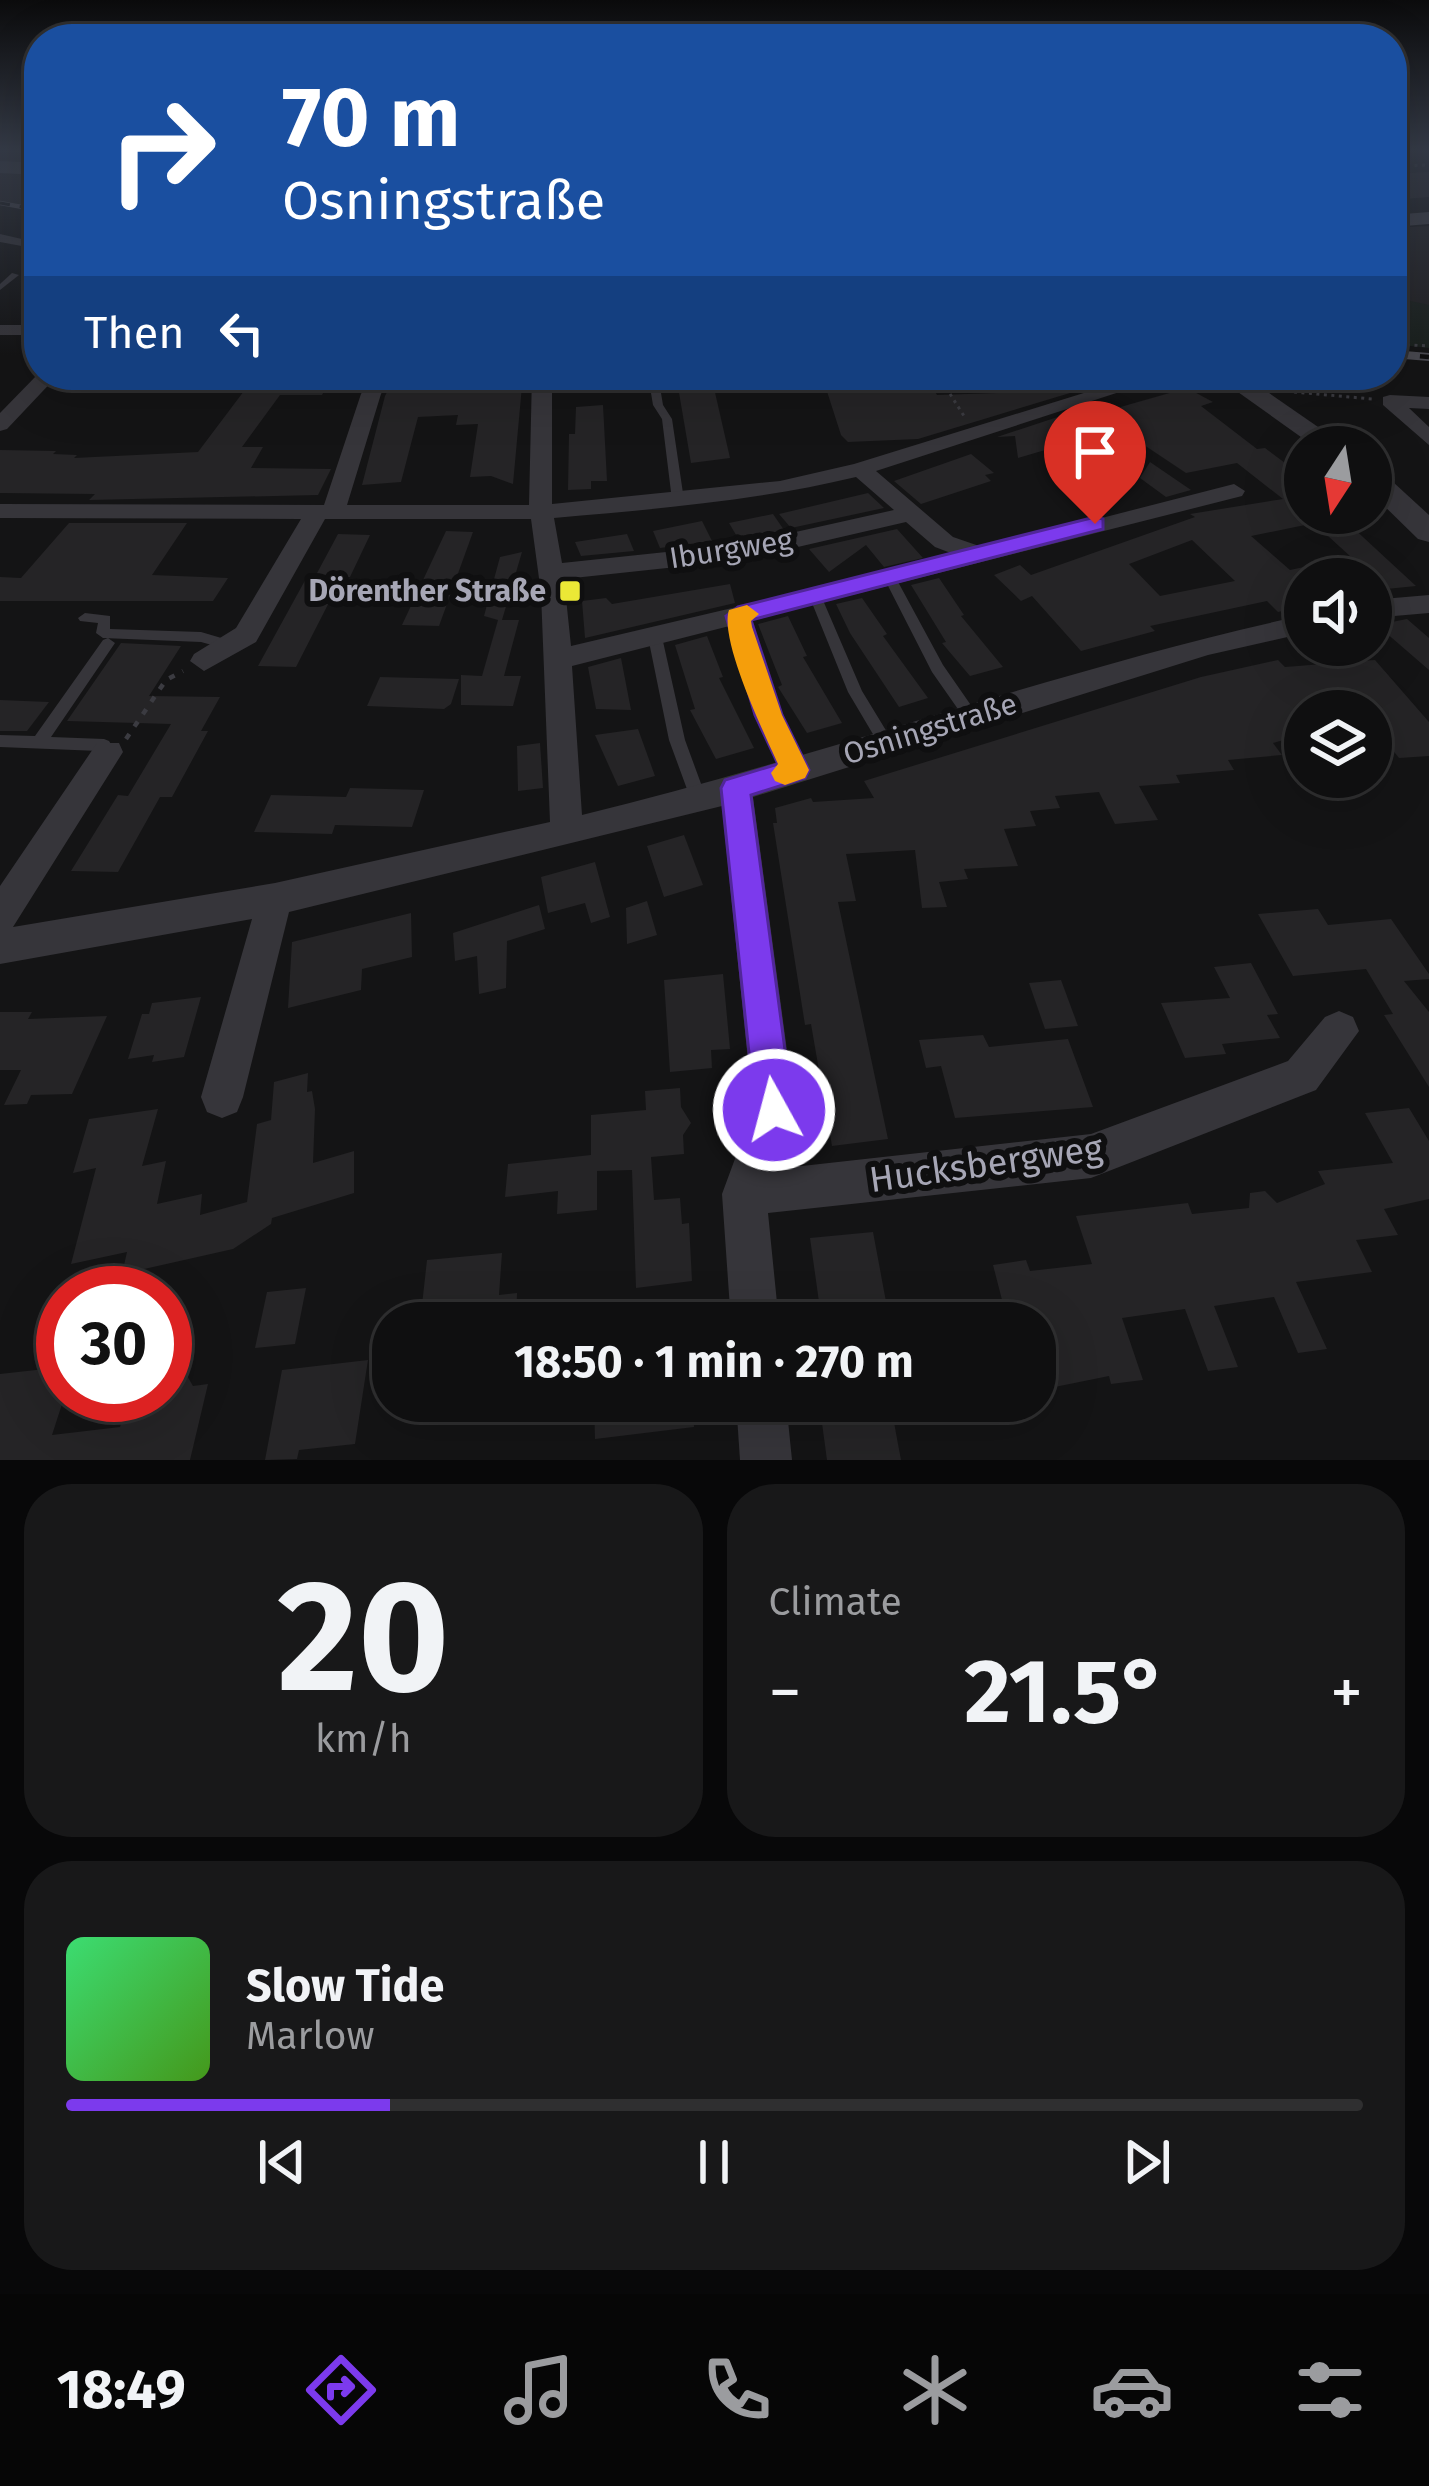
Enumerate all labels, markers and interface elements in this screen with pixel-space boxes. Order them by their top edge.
text: 70 m [282,67,460,168]
icon: right [84,72,240,228]
text: Osningstraße [282,169,605,233]
icon: left [209,300,275,366]
text: Then [84,306,185,360]
pin [1044,401,1146,524]
icon: arrive [1062,419,1128,485]
north arrow [1284,426,1392,534]
map controls [1284,426,1392,798]
street label: Iburgweg [667,521,796,577]
button: sound [1284,558,1392,666]
place label: Dörenther Straße [308,573,546,609]
marker: Dörenther Straße [557,578,583,604]
street label: Osningstraße [839,686,1021,772]
button: layers [1284,690,1392,798]
position arrow [711,1047,837,1173]
street label: Hucksbergweg [867,1126,1106,1202]
speed limit sign: 30 [36,1266,192,1422]
text: 18:50 · 1 min · 270 m [514,1335,914,1389]
text: 20 [277,1544,449,1731]
text: Climate [769,1579,902,1625]
text: 21.5° [964,1638,1167,1746]
text: − [769,1653,802,1732]
text: + [1330,1653,1363,1732]
text: km/h [315,1716,412,1762]
text: Slow Tide [246,1959,444,2013]
text: Marlow [246,2013,375,2059]
icon: previous [249,2129,315,2195]
icon: pause [681,2129,747,2195]
icon: next [1114,2129,1180,2195]
icon: directions [299,2348,383,2432]
icon: music [497,2348,581,2432]
icon: phone [695,2348,779,2432]
icon: climate [893,2348,977,2432]
icon: car [1090,2348,1174,2432]
icon: filters [1288,2348,1372,2432]
text: 18:49 [57,2358,186,2422]

